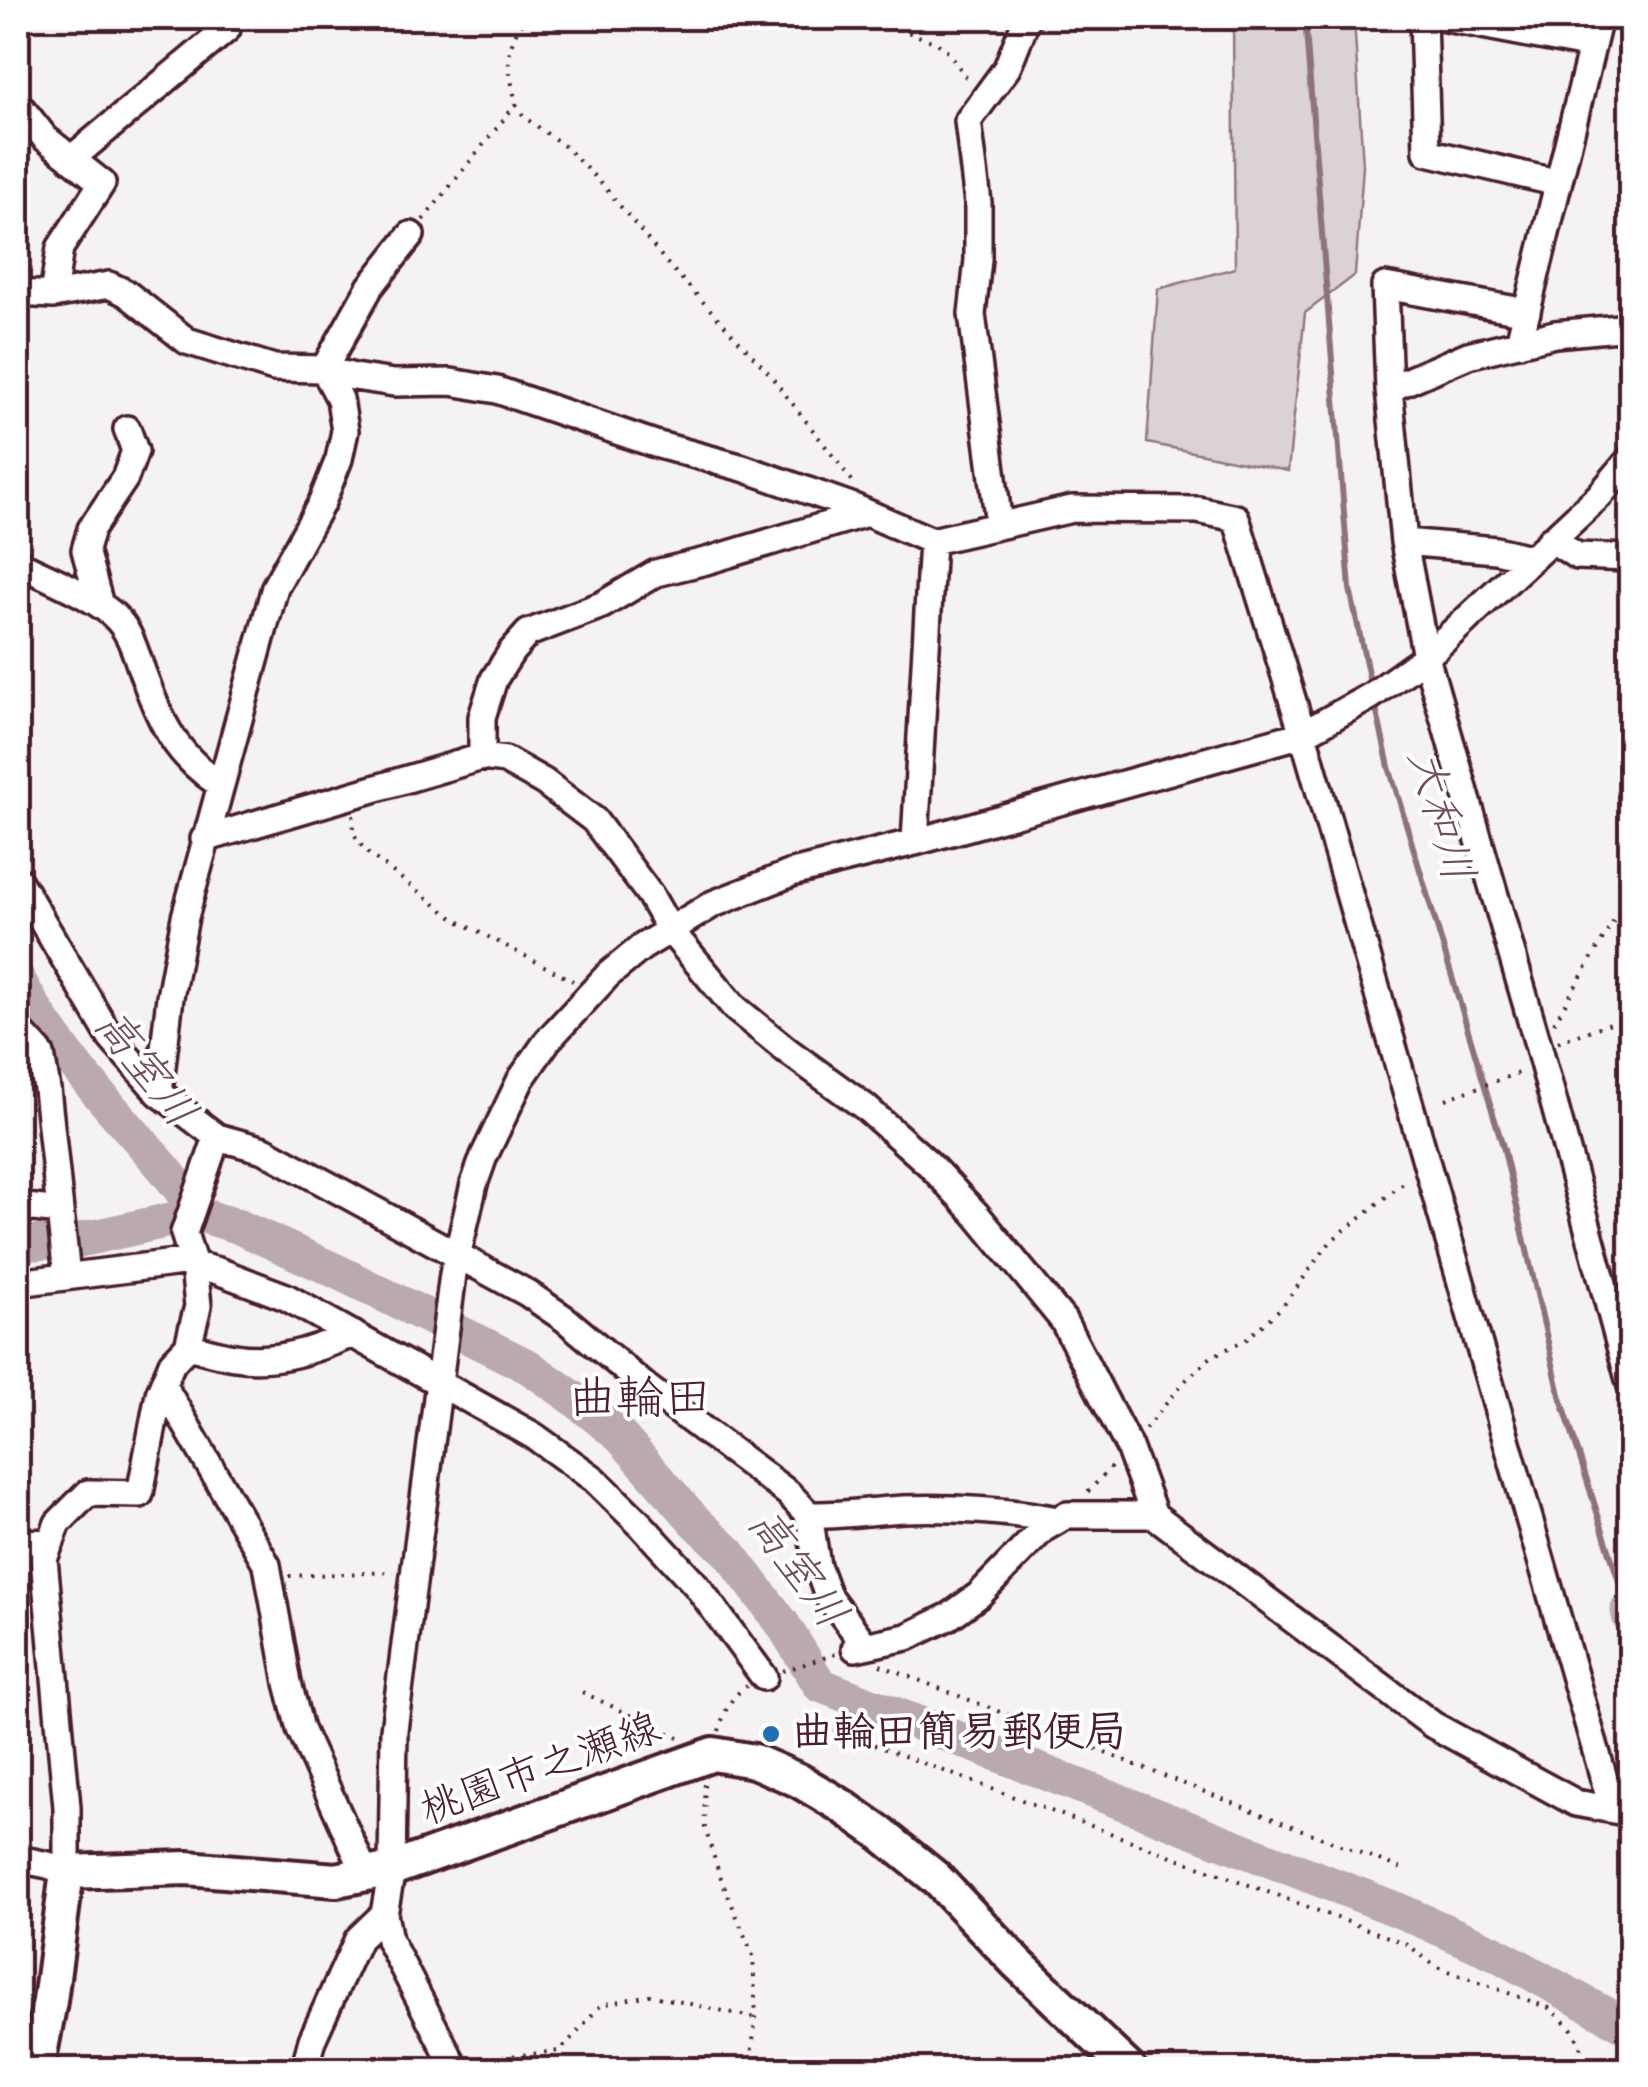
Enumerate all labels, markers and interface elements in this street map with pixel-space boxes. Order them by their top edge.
water label: 大和川 [1388,742,1488,890]
water label: 高室川 [75,996,211,1144]
district label: 曲輪田 [568,1366,712,1436]
water label: 高室川 [729,1496,861,1644]
street label: 桃園市之瀬線 [412,1699,670,1843]
place label: 曲輪田簡易郵便局 [791,1704,1127,1765]
marker: 曲輪田簡易郵便局 [760,1723,782,1745]

